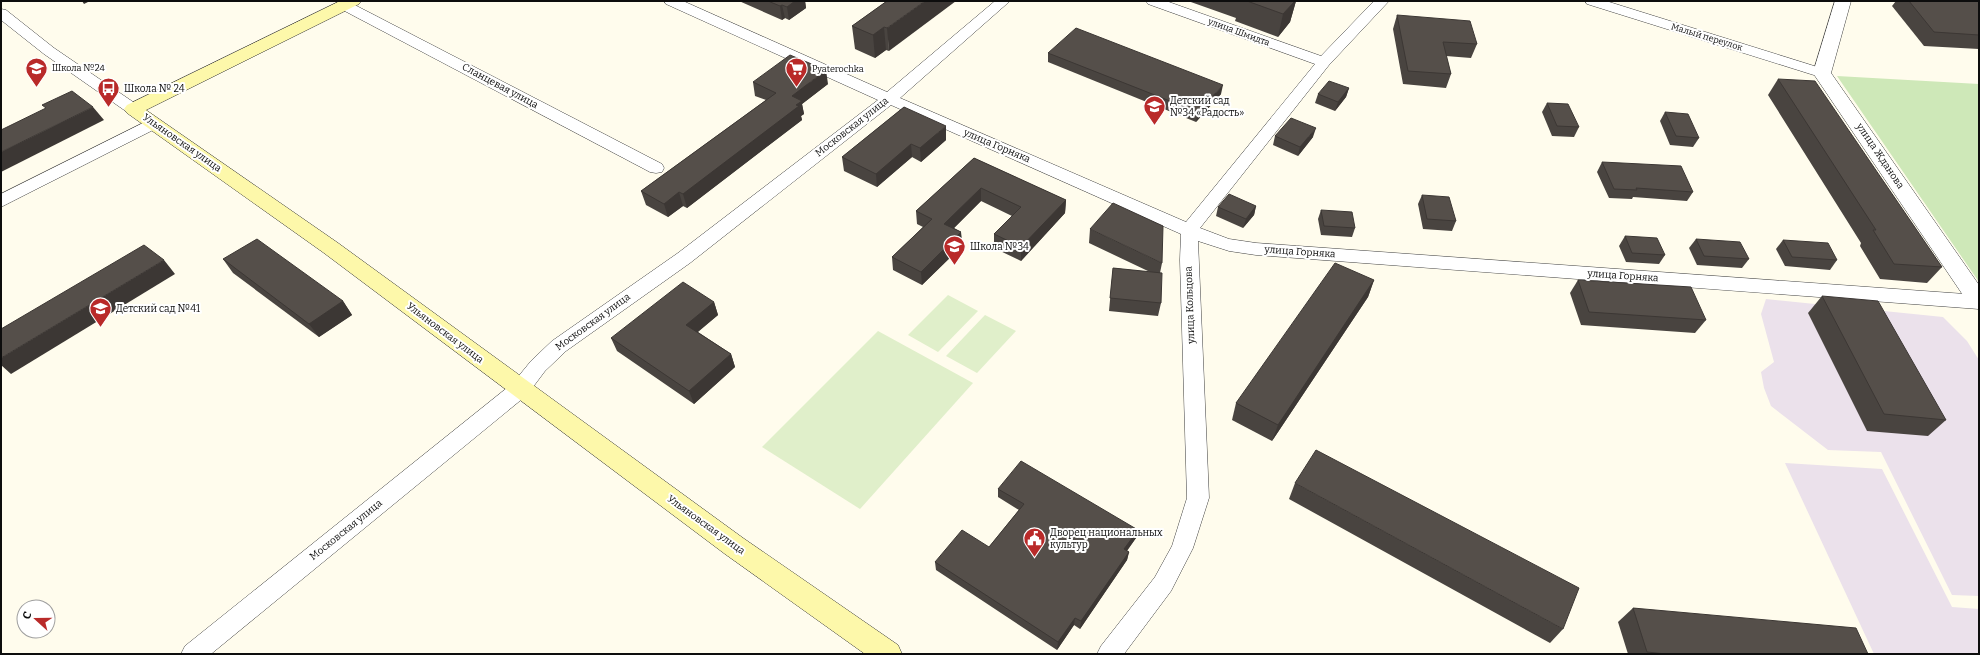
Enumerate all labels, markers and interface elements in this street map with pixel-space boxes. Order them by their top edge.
street label: улица Шмидта [1206,16,1271,48]
street label: Малый переулок [1670,21,1745,53]
school or university icon: Школа №24 [23,55,49,88]
supermarket icon: Pyaterochka [784,56,810,89]
street label: Сланцевая улица [460,61,541,111]
place label: Школа №24 [52,63,106,73]
place label: Pyaterochka [812,64,864,74]
bus stop icon: Школа № 24 [96,76,122,109]
place label: Школа № 24 [124,83,185,95]
street label: Московская улица [813,94,891,159]
school or university icon: Детский сад №34 «Радость» [1141,94,1167,127]
place label: Детский сад №34 «Радость» [1170,95,1244,119]
street label: Ульяновская улица [140,111,224,175]
street label: улица Жданова [1853,120,1907,192]
street label: улица Горняка [961,126,1033,166]
school or university icon: Школа №34 [941,234,967,267]
place label: Школа №34 [970,241,1029,253]
street label: улица Горняка [1263,243,1336,261]
street label: улица Кольцова [1183,265,1197,345]
street label: улица Горняка [1586,267,1659,285]
street label: Московская улица [553,291,633,353]
school or university icon: Детский сад №41 [87,296,113,329]
street label: Ульяновская улица [404,300,486,366]
place label: Детский сад №41 [116,303,200,315]
street label: Ульяновская улица [665,493,748,558]
street label: Московская улица [307,497,385,563]
public building icon: Дворец национальных культур [1022,526,1048,559]
place label: Дворец национальных культур [1050,527,1163,551]
north arrow [16,599,56,639]
text: С [20,610,34,621]

